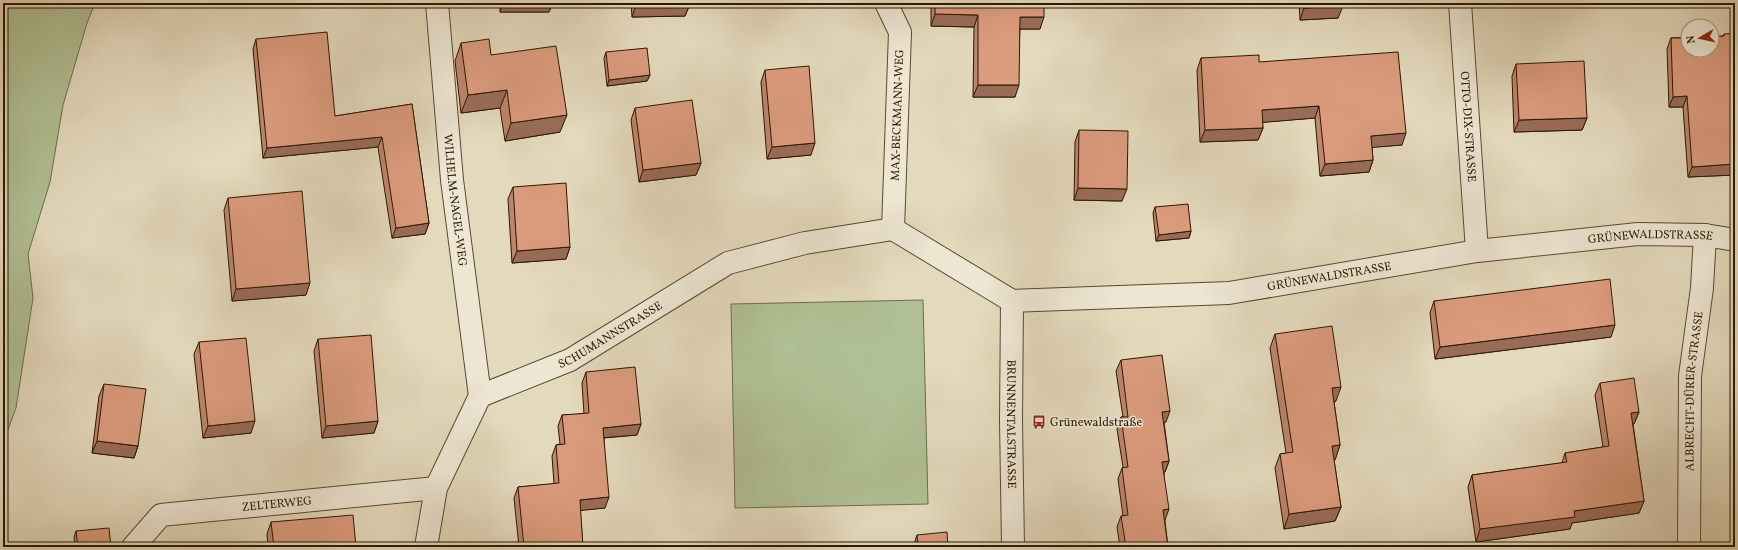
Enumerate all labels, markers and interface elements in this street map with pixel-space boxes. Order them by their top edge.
north arrow [1680,18,1720,58]
text: N [1684,34,1700,44]
street label: MAX-BECKMANN-WEG [888,49,908,181]
street label: OTTO-DIX-STRASSE [1456,71,1479,183]
street label: WILHELM-NAGEL-WEG [439,133,470,267]
street label: GRÜNEWALDSTRASSE [1587,227,1714,248]
street label: GRÜNEWALDSTRASSE [1266,259,1393,295]
street label: SCHUMANNSTRASSE [556,298,666,373]
street label: ALBRECHT-DÜRER-STRASSE [1682,310,1708,471]
street label: BRUNNENTALSTRASSE [1002,359,1019,489]
bus stop icon: Grünewaldstraße [1031,414,1047,430]
place label: Grünewaldstraße [1050,415,1142,431]
street label: ZELTERWEG [241,493,313,516]

